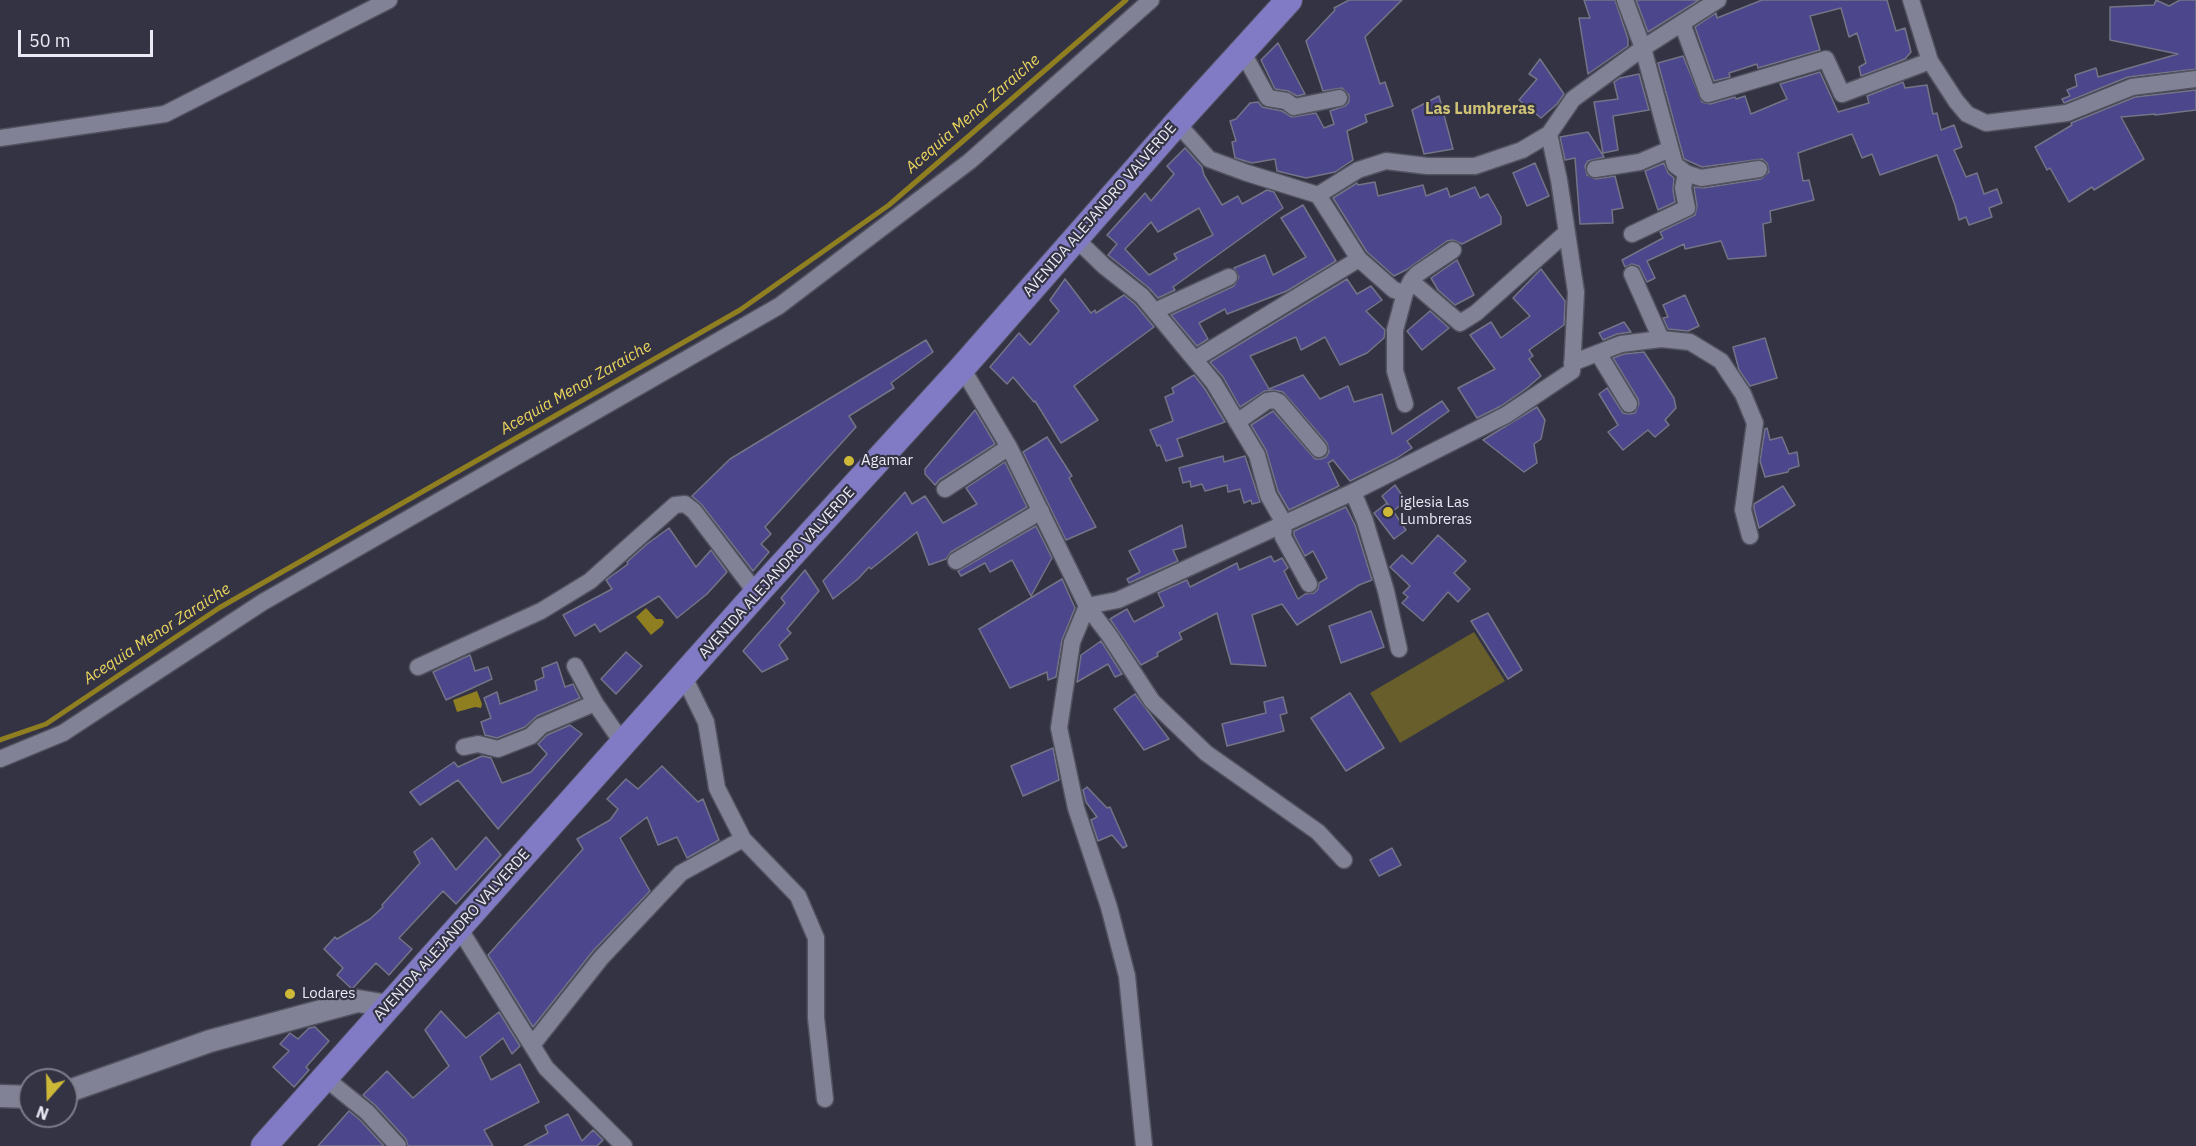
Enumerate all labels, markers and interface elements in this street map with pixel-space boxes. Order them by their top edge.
scale bar [21,18,156,56]
text: 50 m [29,29,71,52]
water label: Acequia Menor Zaraiche [902,51,1044,177]
district label: Las Lumbreras [1425,99,1535,119]
street label: AVENIDA ALEJANDRO VALVERDE [1020,119,1180,301]
water label: Acequia Menor Zaraiche [497,337,655,439]
place label: Agamar [861,452,913,470]
marker: Agamar [842,454,856,468]
street label: AVENIDA ALEJANDRO VALVERDE [695,484,859,662]
place label: iglesia Las Lumbreras [1400,494,1472,529]
marker: iglesia Las Lumbreras [1381,505,1395,519]
water label: Acequia Menor Zaraiche [80,579,234,689]
street label: AVENIDA ALEJANDRO VALVERDE [370,846,534,1024]
place label: Lodares [302,985,355,1003]
marker: Lodares [283,987,297,1001]
north arrow [18,1068,78,1128]
text: N [34,1102,51,1124]

